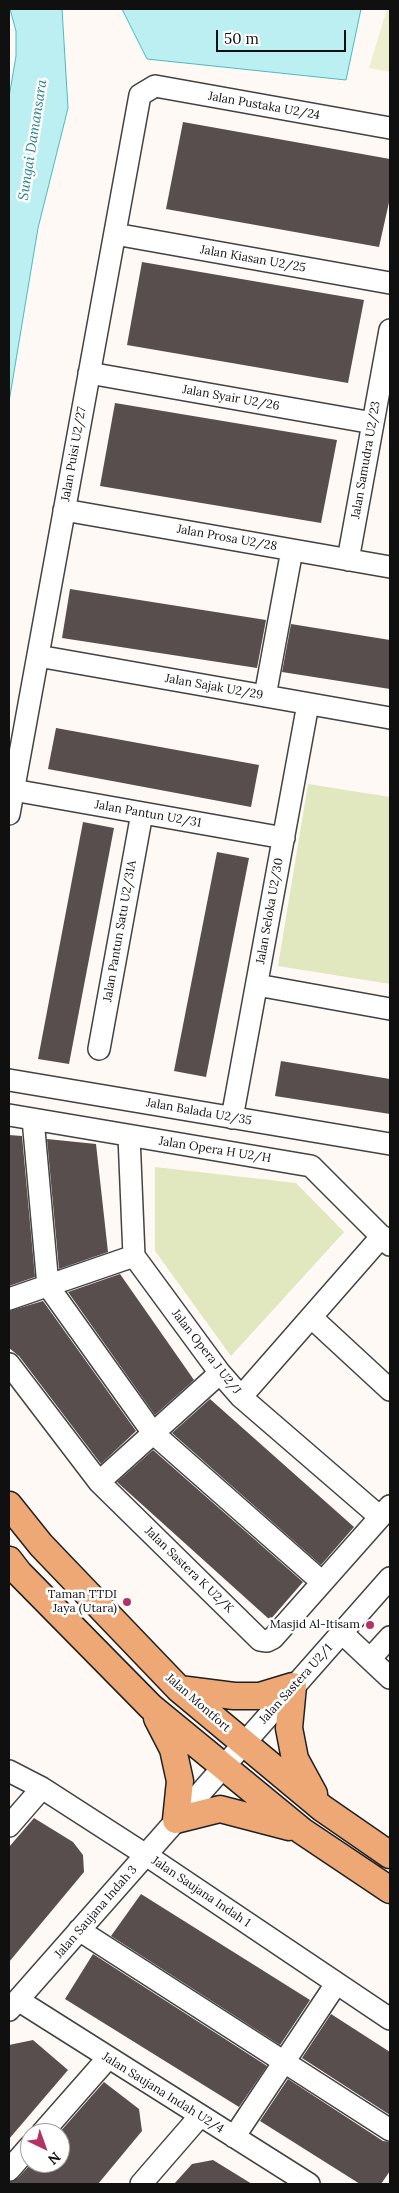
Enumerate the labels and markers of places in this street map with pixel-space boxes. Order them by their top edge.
place label: Taman TTDI Jaya (Utara) [48,1588,117,1616]
marker: Taman TTDI Jaya (Utara) [121,1596,133,1608]
place label: Masjid Al-Itisam [270,1618,360,1632]
marker: Masjid Al-Itisam [364,1619,376,1631]

